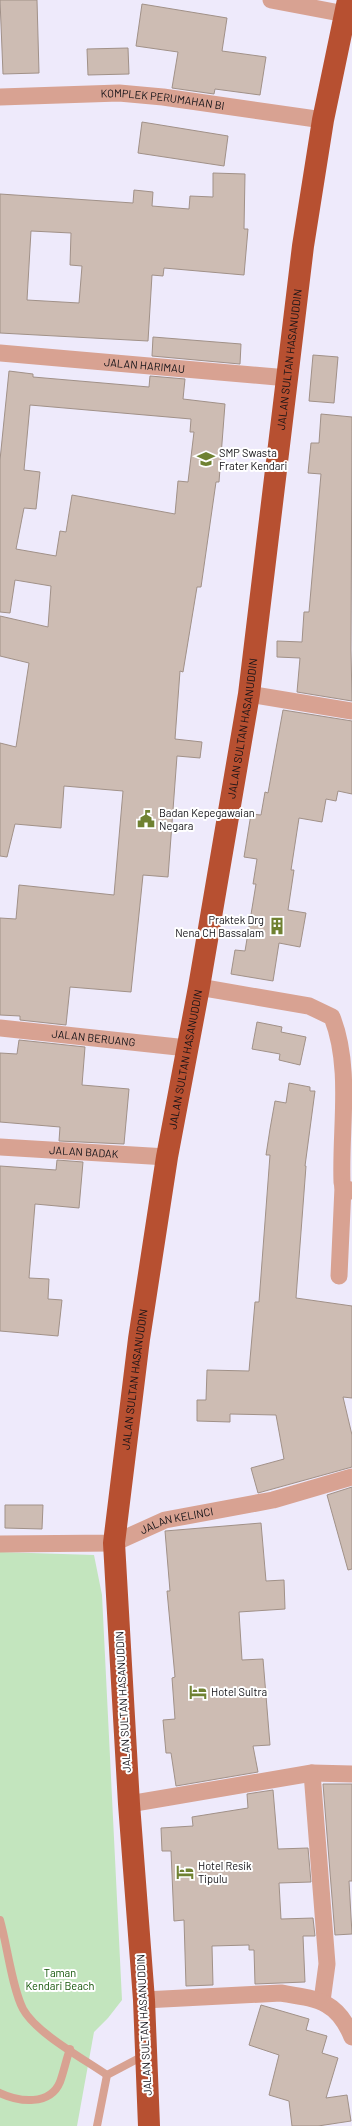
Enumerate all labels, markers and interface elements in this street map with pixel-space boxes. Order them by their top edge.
street label: KOMPLEK PERUMAHAN BI [100,86,225,112]
street label: JALAN SULTAN HASANUDDIN [274,288,304,431]
street label: JALAN HARIMAU [103,355,186,375]
place label: SMP Swasta Frater Kendari [219,446,287,472]
school or university icon: SMP Swasta Frater Kendari [196,449,216,469]
street label: JALAN SULTAN HASANUDDIN [224,657,259,799]
place label: Badan Kepegawaian Negara [159,806,255,832]
public building icon: Badan Kepegawaian Negara [136,809,156,829]
place label: Praktek Drg Nena CH Bassalam [175,913,264,939]
building icon: Praktek Drg Nena CH Bassalam [267,916,287,936]
street label: JALAN SULTAN HASANUDDIN [165,988,204,1130]
street label: JALAN BERUANG [51,1027,136,1048]
street label: JALAN BADAK [49,1143,119,1160]
street label: JALAN SULTAN HASANUDDIN [118,1308,150,1451]
street label: JALAN KELINCI [138,1504,214,1536]
street label: JALAN SULTAN HASANUDDIN [112,1631,133,1773]
hotel icon: Hotel Sultra [188,1682,208,1702]
place label: Hotel Sultra [211,1685,267,1698]
place label: Hotel Resik Tipulu [198,1859,252,1885]
hotel icon: Hotel Resik Tipulu [175,1862,195,1882]
street label: JALAN SULTAN HASANUDDIN [133,1954,154,2096]
park label: Taman Kendari Beach [26,1966,95,1992]

